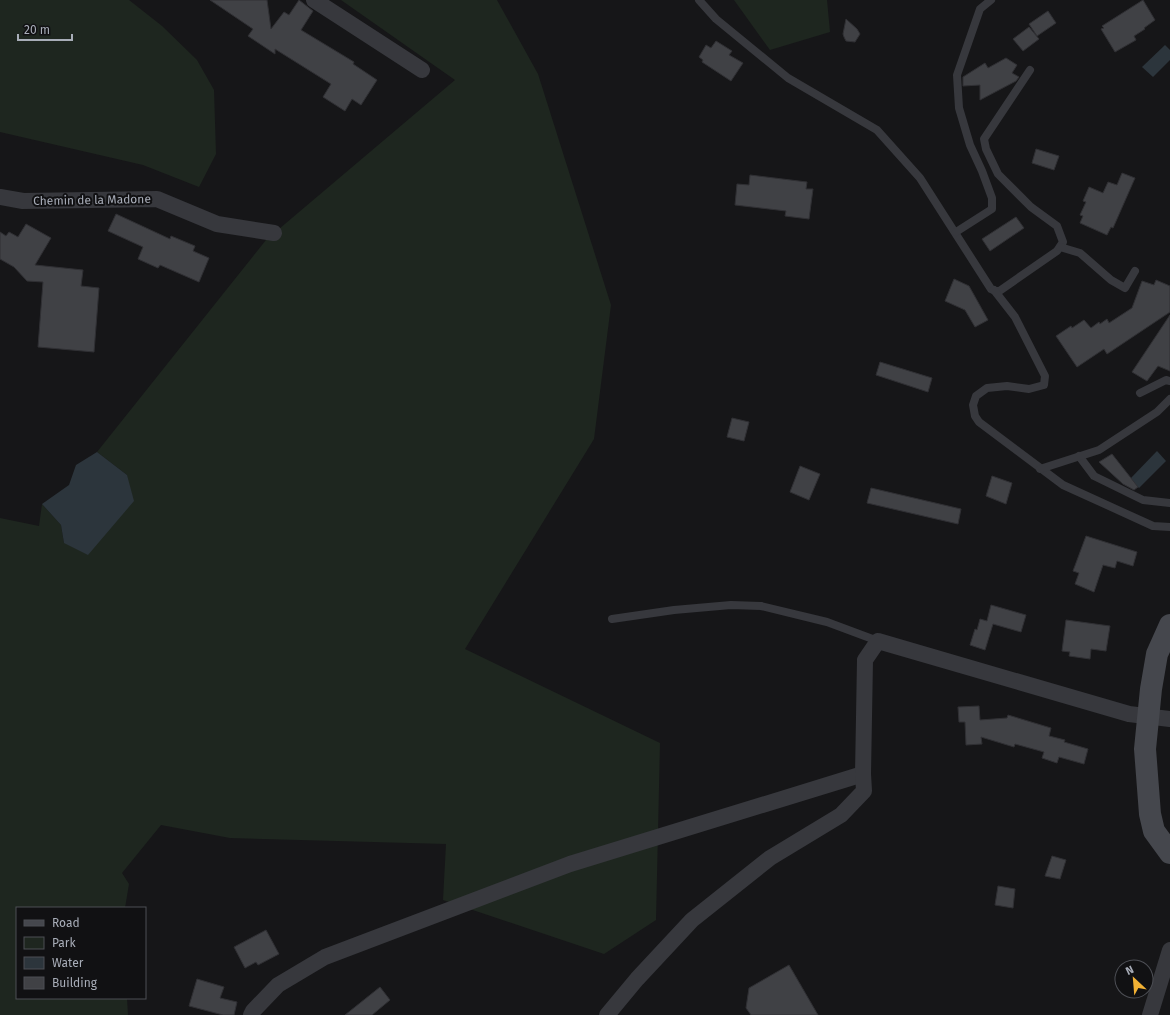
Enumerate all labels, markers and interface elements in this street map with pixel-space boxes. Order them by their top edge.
scale bar [18,16,72,42]
text: 20 m [24,23,50,37]
street label: Chemin de la Madone [33,192,151,208]
legend [16,907,146,999]
text: Road [52,916,80,930]
text: Park [52,936,76,950]
text: Water [52,956,84,970]
north arrow [1114,959,1154,999]
text: N [1124,963,1136,978]
text: Building [52,976,98,990]

